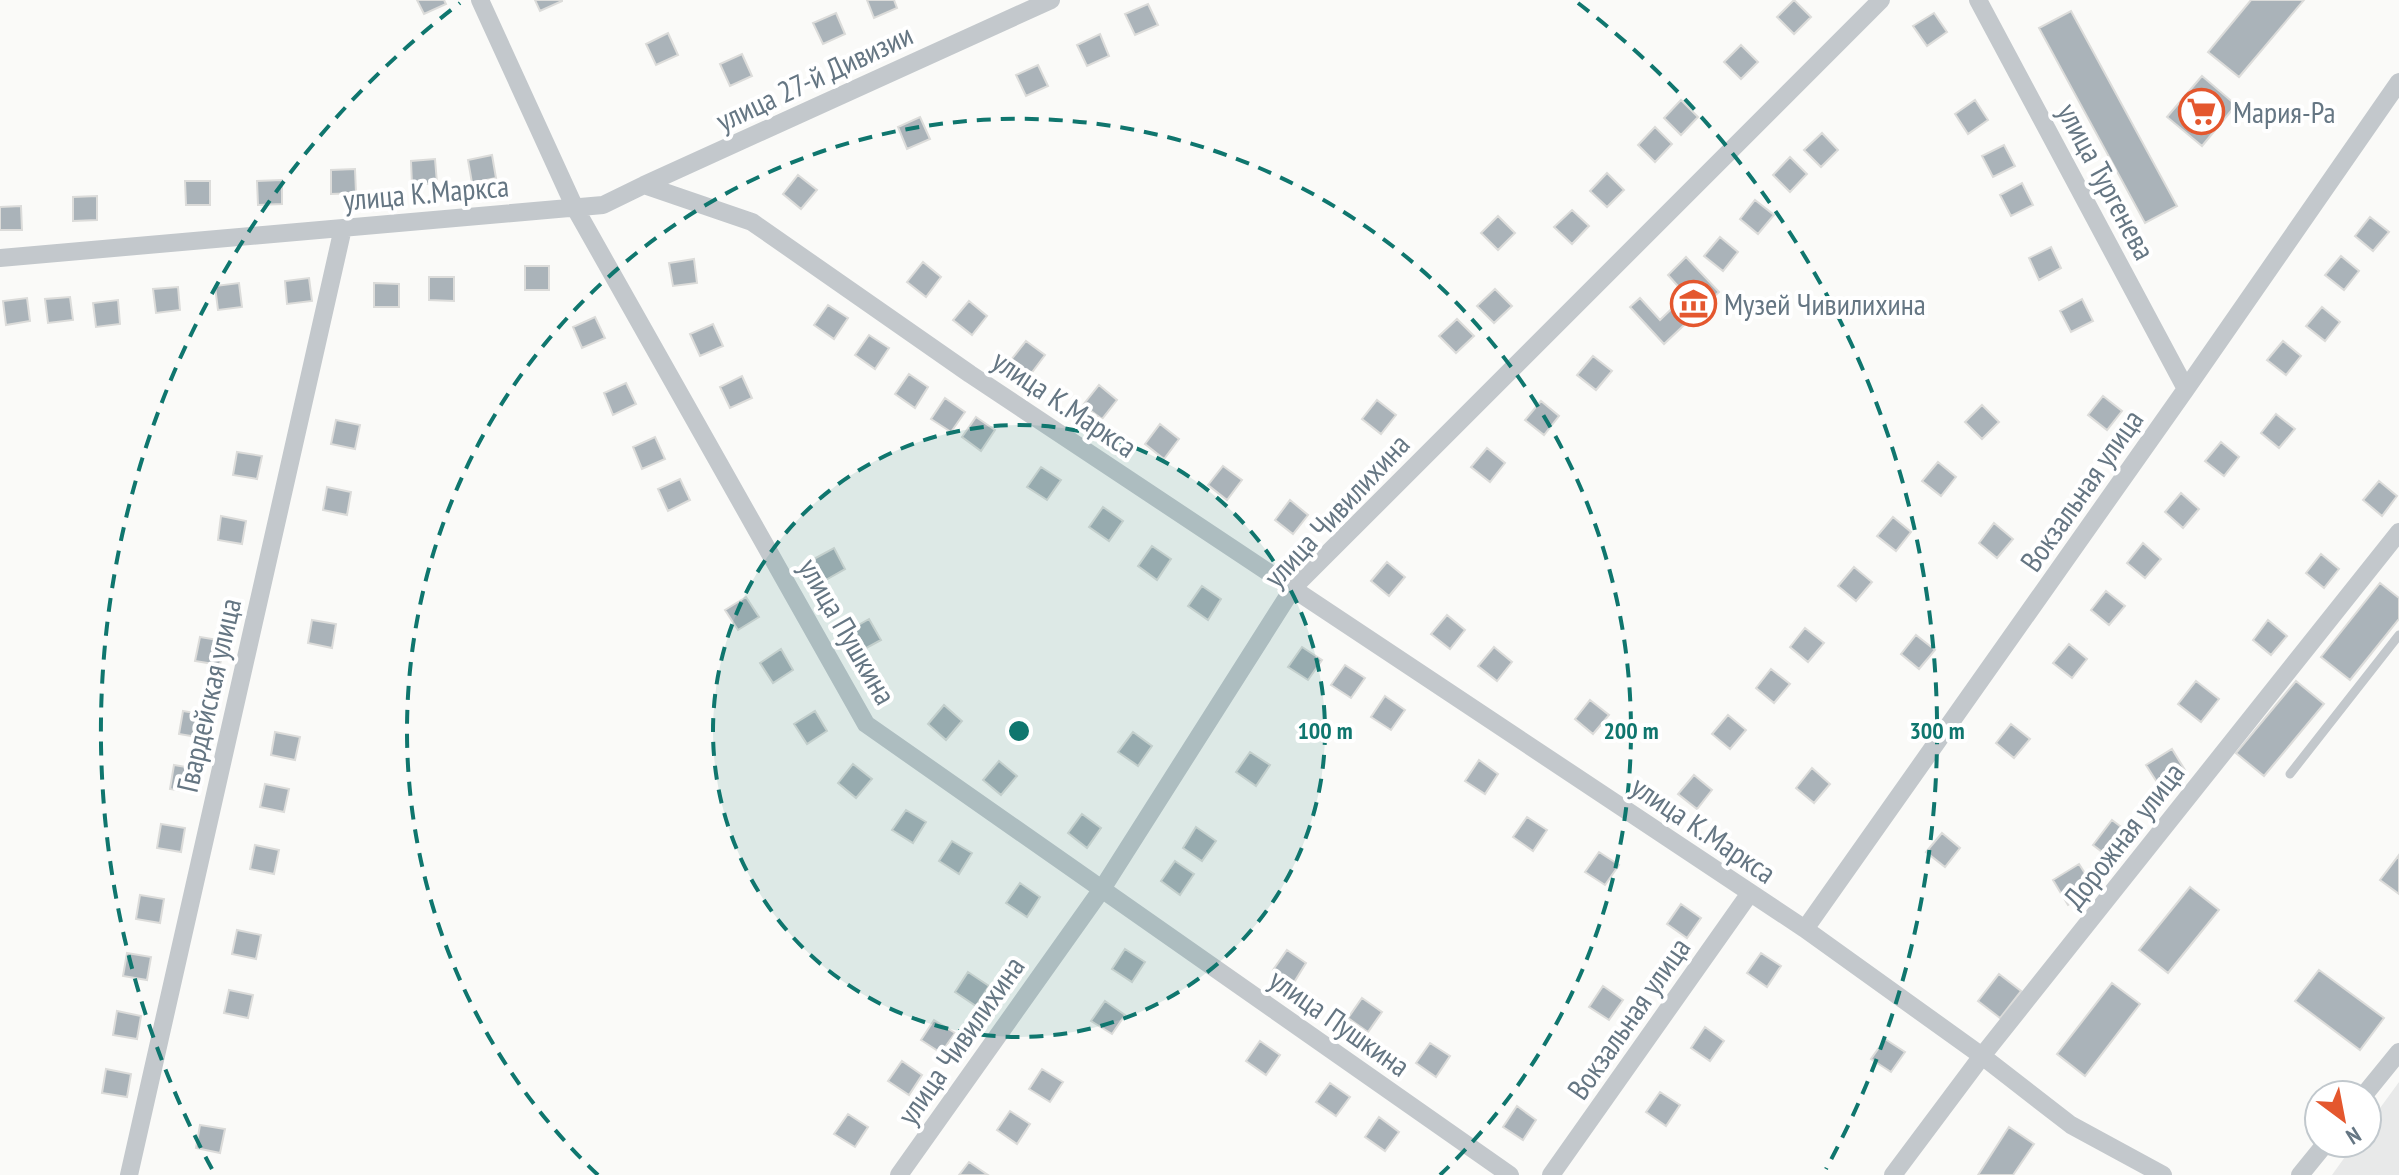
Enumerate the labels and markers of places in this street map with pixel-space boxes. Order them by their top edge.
supermarket icon: Мария-Ра [2178,87,2226,135]
place label: Мария-Ра [2233,92,2335,131]
museum icon: Музей Чивилихина [1669,279,1717,327]
place label: Музей Чивилихина [1724,284,1926,323]
centre of rings [1005,717,1033,745]

